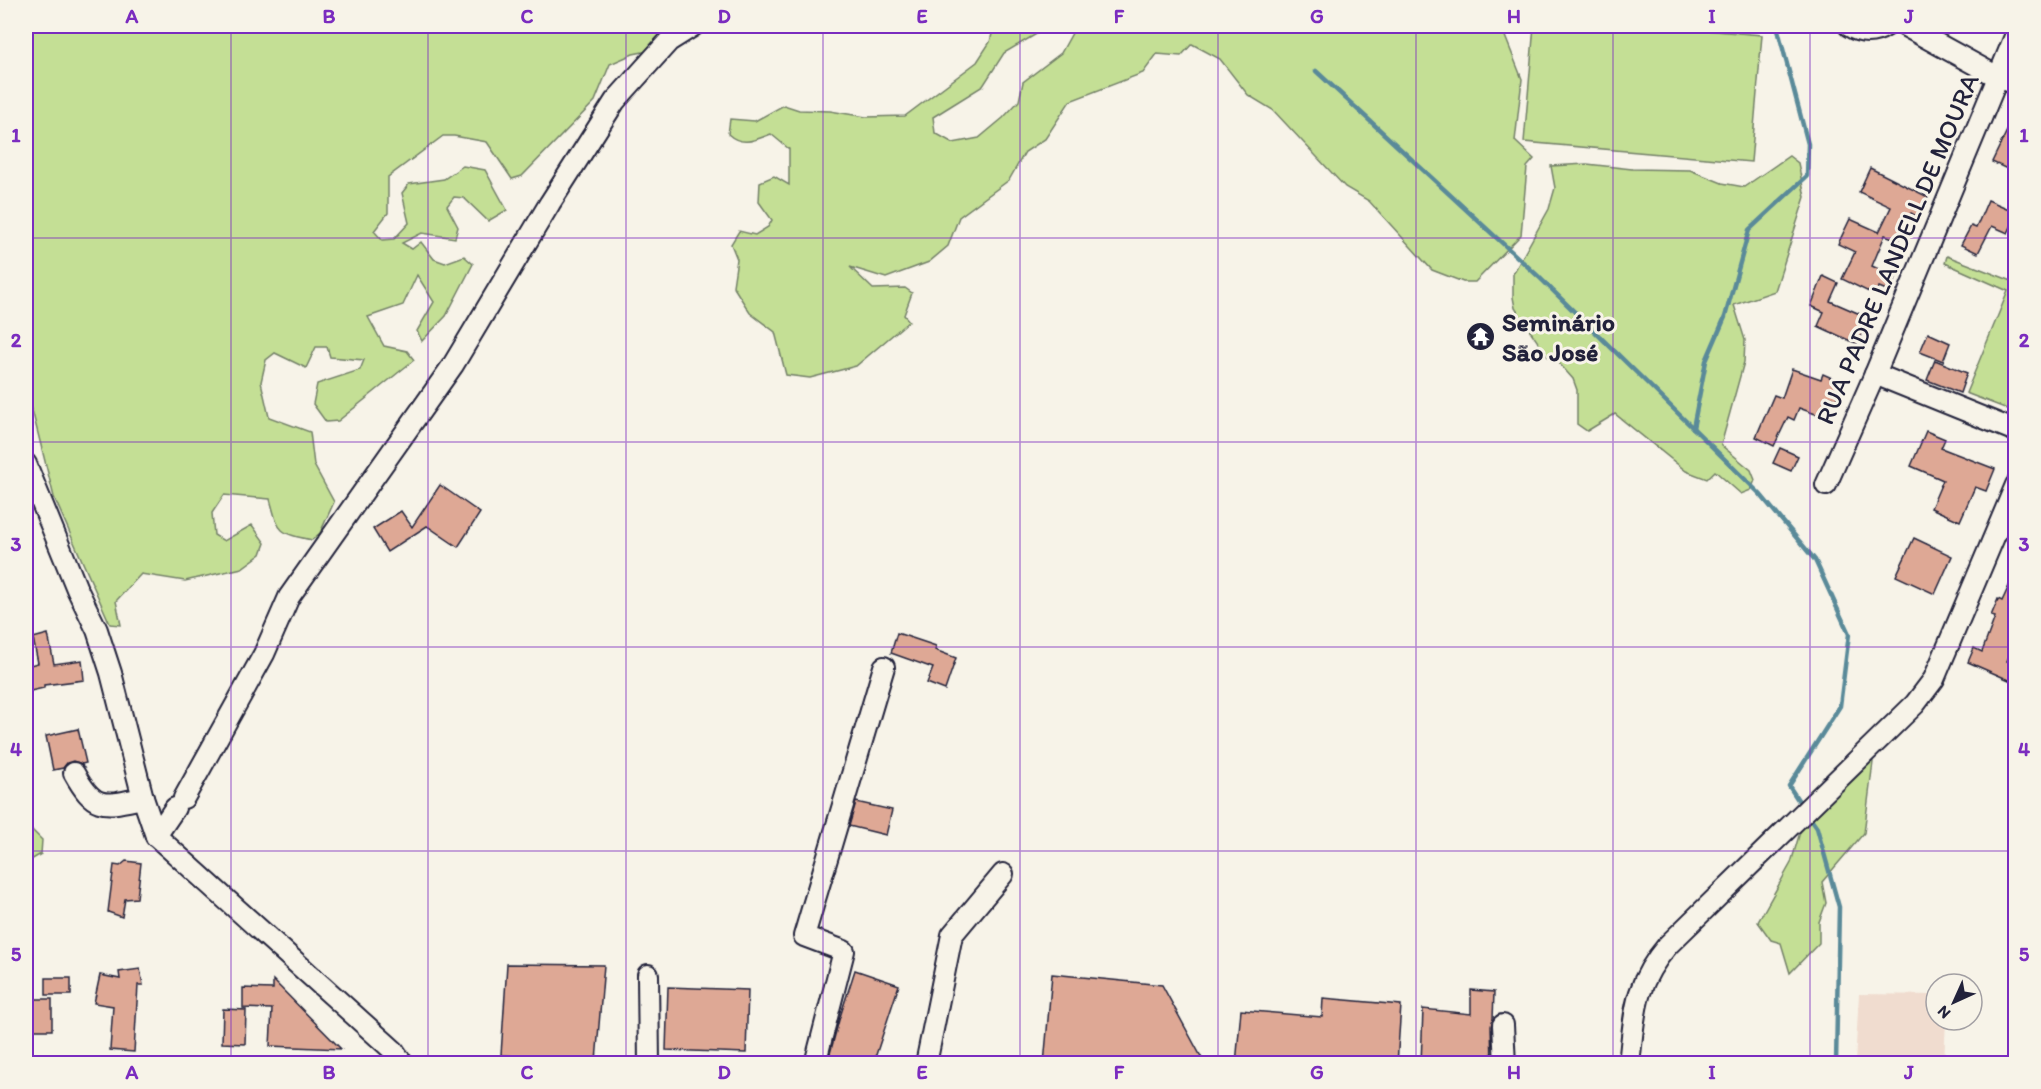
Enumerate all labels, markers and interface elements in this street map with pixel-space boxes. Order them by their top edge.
text: A [125,4,139,28]
text: B [323,4,336,28]
text: C [521,4,534,28]
text: D [717,4,731,28]
text: E [916,4,928,28]
text: F [1114,4,1125,28]
text: G [1310,4,1324,28]
text: H [1507,4,1521,28]
text: I [1708,4,1716,28]
text: J [1903,4,1914,28]
street label: RUA PADRE LANDELL DE MOURA [1808,68,1986,429]
text: 1 [11,123,21,147]
text: 1 [2019,123,2029,147]
place label: Seminário São José [1502,306,1615,368]
temple icon: Seminário São José [1465,321,1497,353]
text: 2 [11,328,22,352]
text: 2 [2019,328,2030,352]
text: 3 [11,532,22,556]
text: 3 [2019,532,2030,556]
text: 4 [10,737,22,761]
text: 4 [2018,737,2030,761]
text: 5 [11,942,22,966]
text: 5 [2019,942,2030,966]
north arrow [1924,972,1984,1032]
text: N [1933,1002,1954,1023]
text: A [125,1060,139,1084]
text: B [323,1060,336,1084]
text: C [521,1060,534,1084]
text: D [717,1060,731,1084]
text: E [916,1060,928,1084]
text: F [1114,1060,1125,1084]
text: G [1310,1060,1324,1084]
text: H [1507,1060,1521,1084]
text: I [1708,1060,1716,1084]
text: J [1903,1060,1914,1084]

